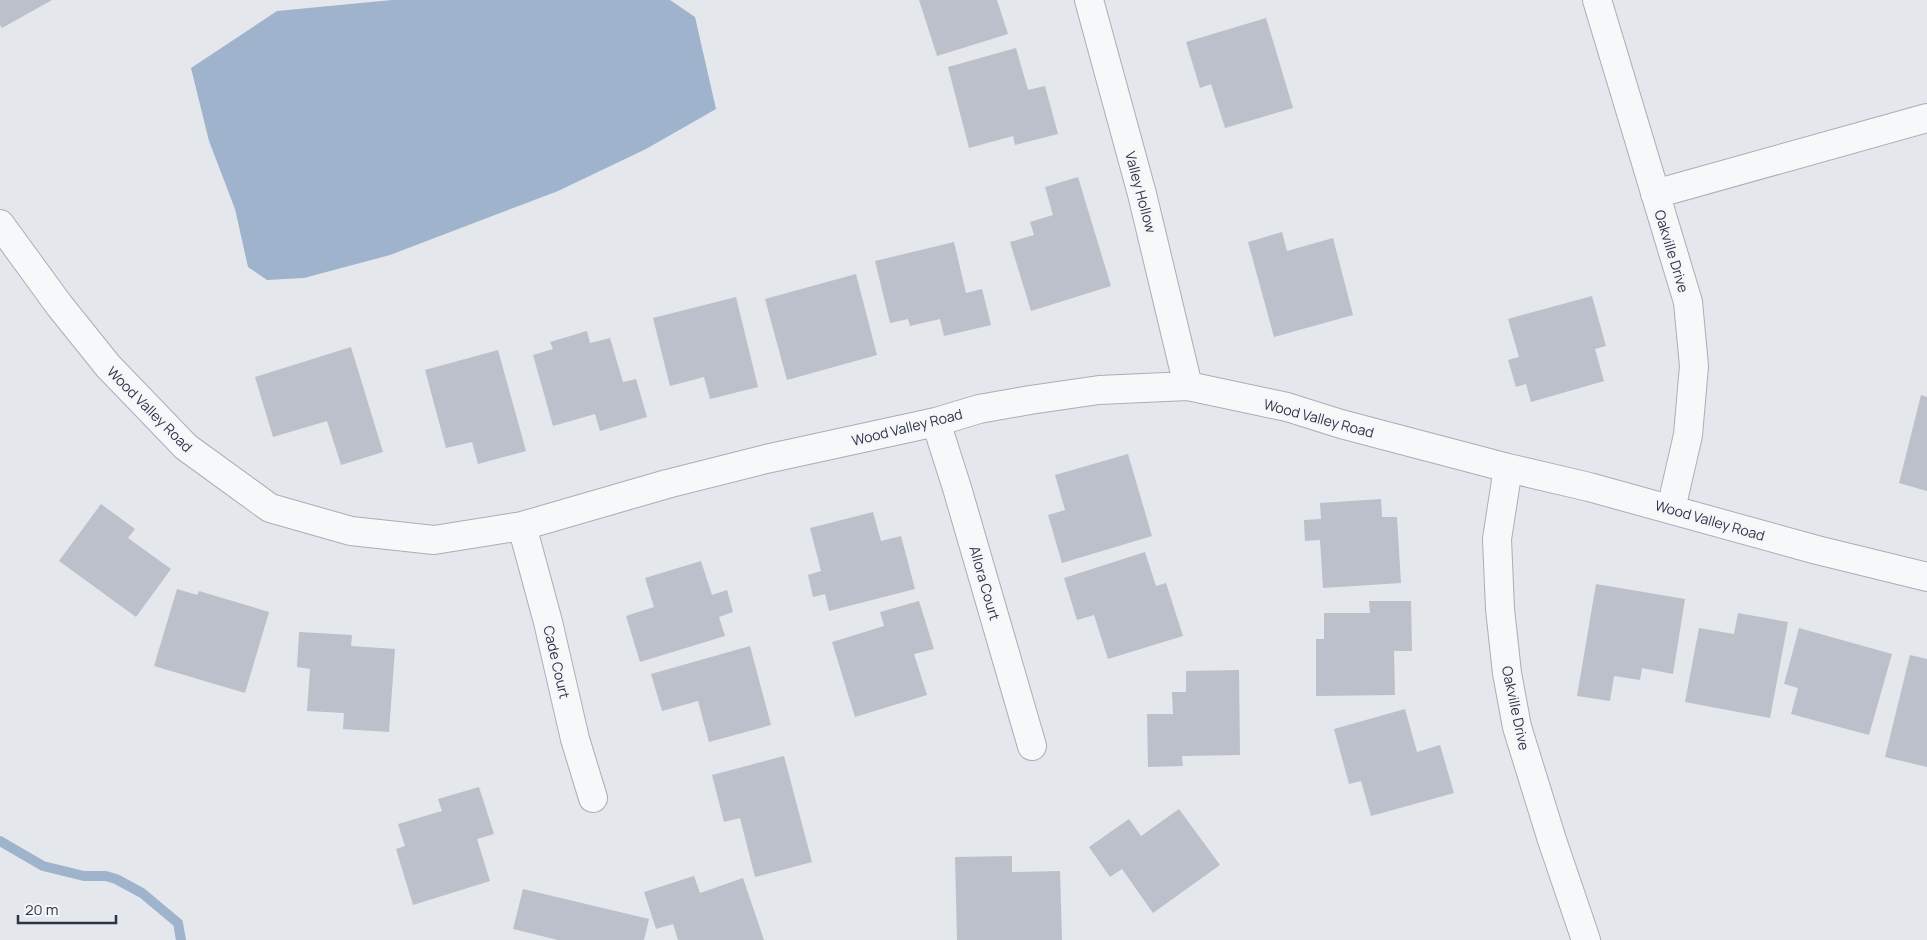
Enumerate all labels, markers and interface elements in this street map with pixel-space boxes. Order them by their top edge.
street label: Valley Hollow [1121,149,1161,235]
street label: Oakville Drive [1650,207,1694,295]
street label: Wood Valley Road [103,362,197,456]
street label: Wood Valley Road [1262,394,1376,442]
street label: Wood Valley Road [850,404,964,450]
street label: Wood Valley Road [1653,495,1767,545]
street label: Allora Court [965,544,1005,623]
street label: Cade Court [539,624,575,701]
street label: Oakville Drive [1498,664,1534,752]
scale bar [18,892,115,924]
text: 20 m [25,899,58,920]

